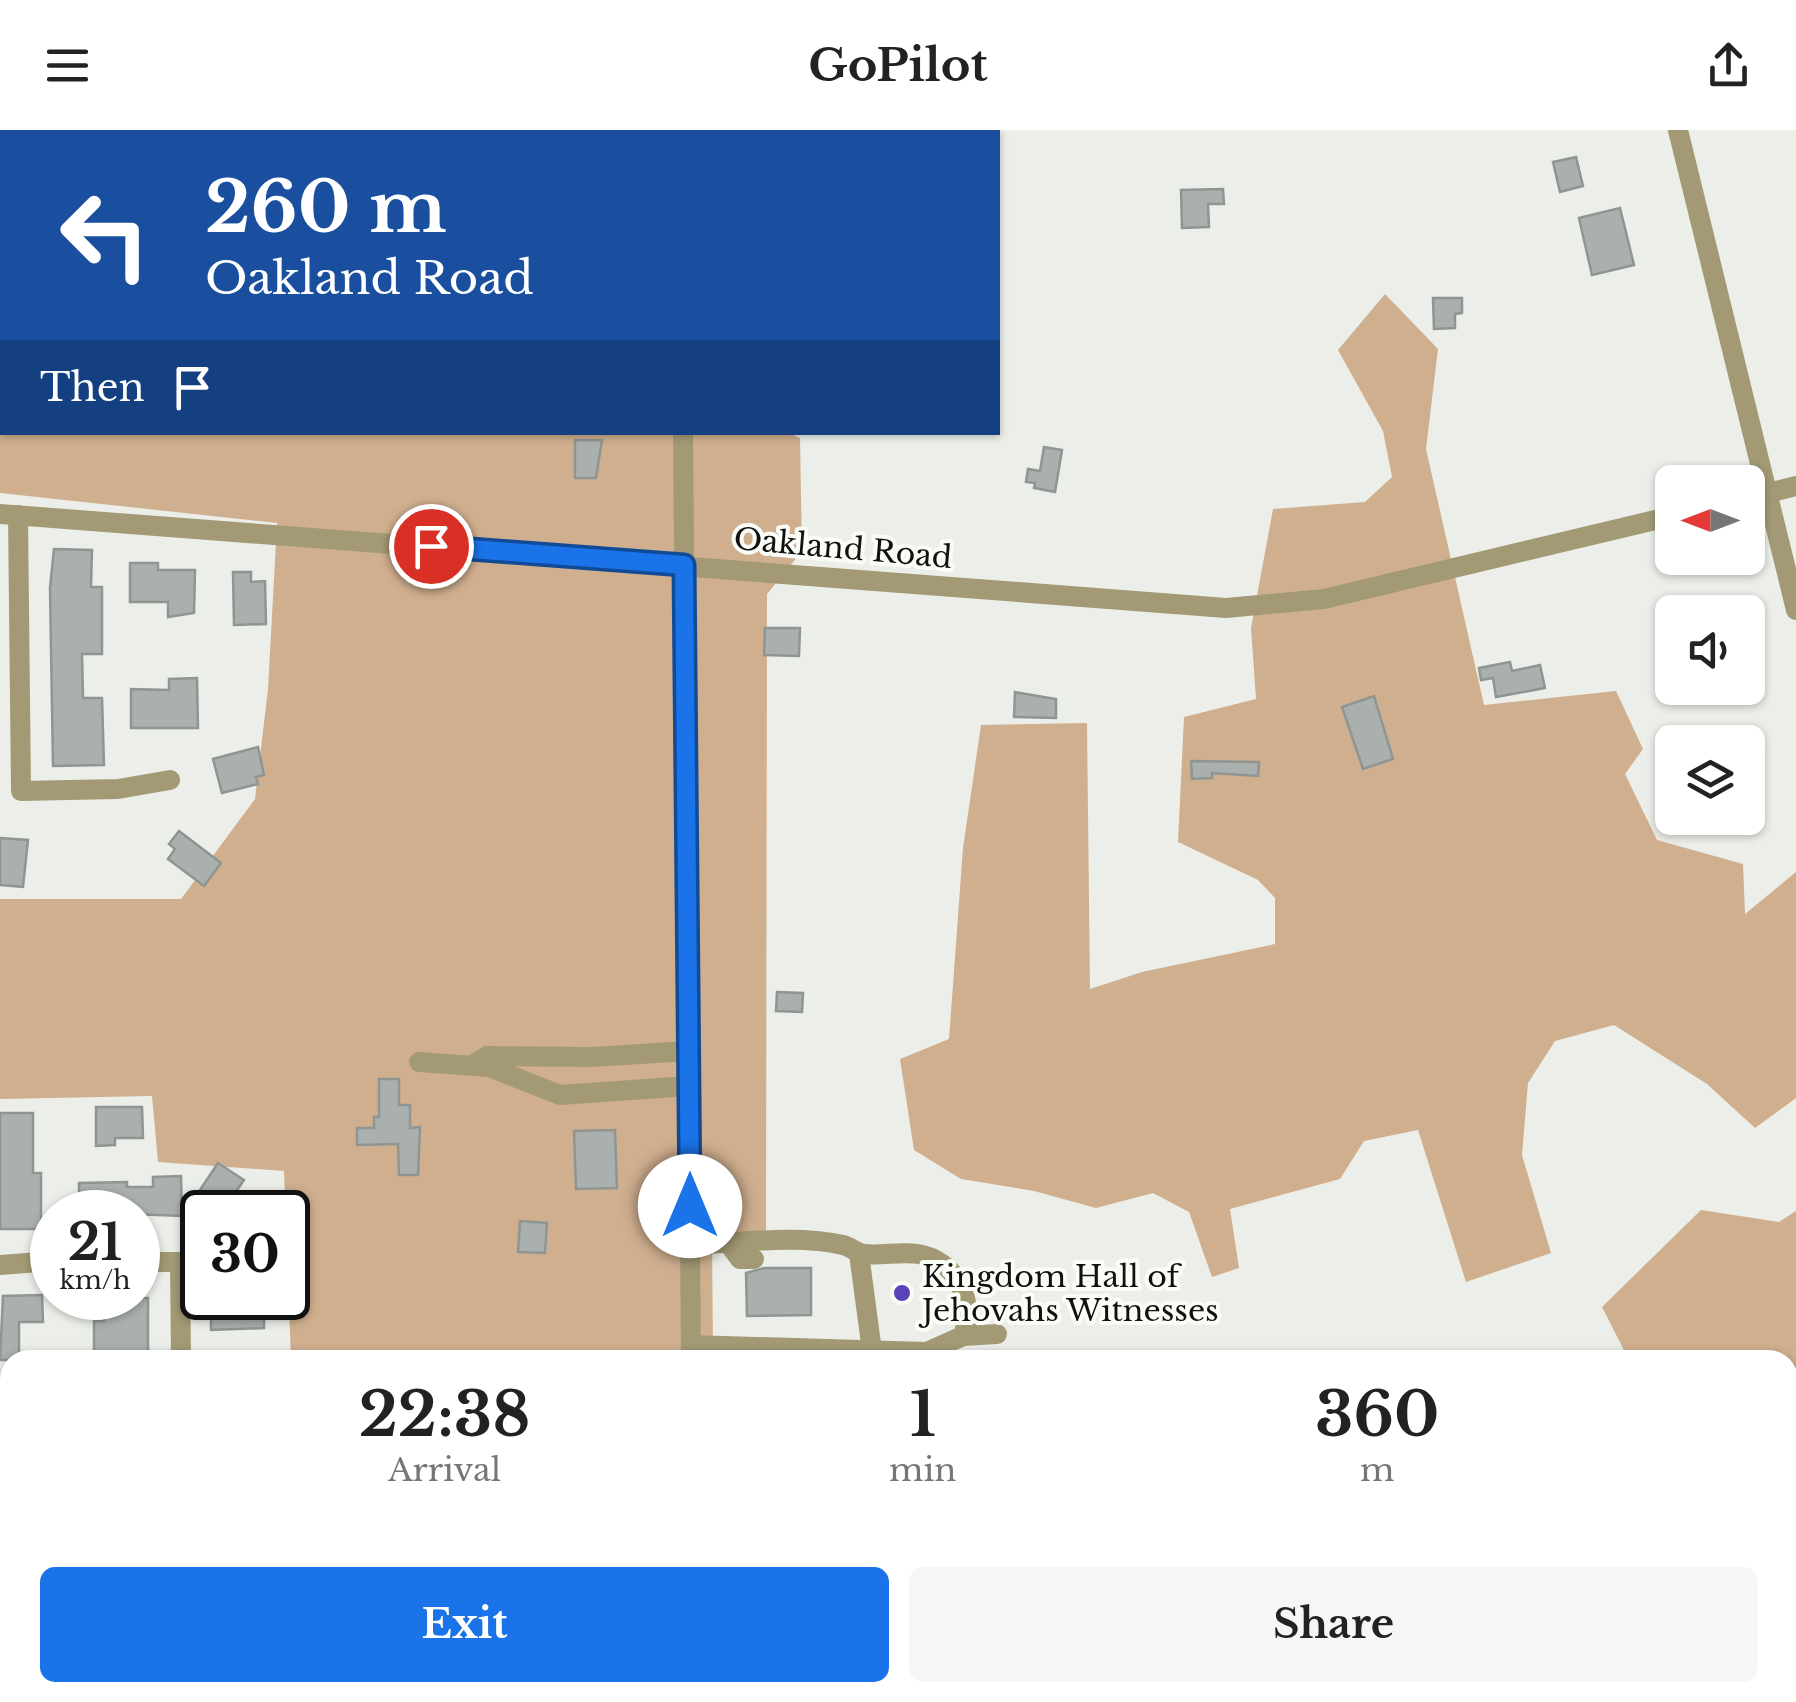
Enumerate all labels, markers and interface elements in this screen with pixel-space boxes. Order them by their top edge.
text: GoPilot [808,37,988,93]
icon: menu [40,38,95,93]
icon: share [1701,38,1756,93]
text: 260 m [205,164,447,251]
icon: left [40,170,170,300]
text: Oakland Road [205,250,534,306]
icon: arrive [165,360,220,415]
text: Then [40,364,145,411]
north arrow [1655,465,1765,575]
map controls [1655,465,1765,835]
pin [389,504,474,589]
icon: arrive [404,519,459,574]
street label: Oakland Road [732,520,954,576]
button: sound [1655,595,1765,705]
button: layers [1655,725,1765,835]
position arrow [638,1154,742,1258]
speed limit sign: 30 [180,1190,310,1320]
text: 21 [68,1211,122,1274]
place label: Kingdom Hall of Jehovahs Witnesses [918,1258,1219,1329]
text: km/h [60,1265,130,1296]
marker: Kingdom Hall of Jehovahs Witnesses [891,1282,913,1304]
text: 22:38 [359,1378,530,1452]
text: 1 [910,1378,936,1452]
text: 360 [1315,1378,1439,1452]
text: Arrival [388,1450,501,1490]
text: min [889,1450,956,1490]
text: m [1360,1450,1394,1490]
button: Exit [40,1567,889,1682]
button: Share [909,1567,1758,1682]

